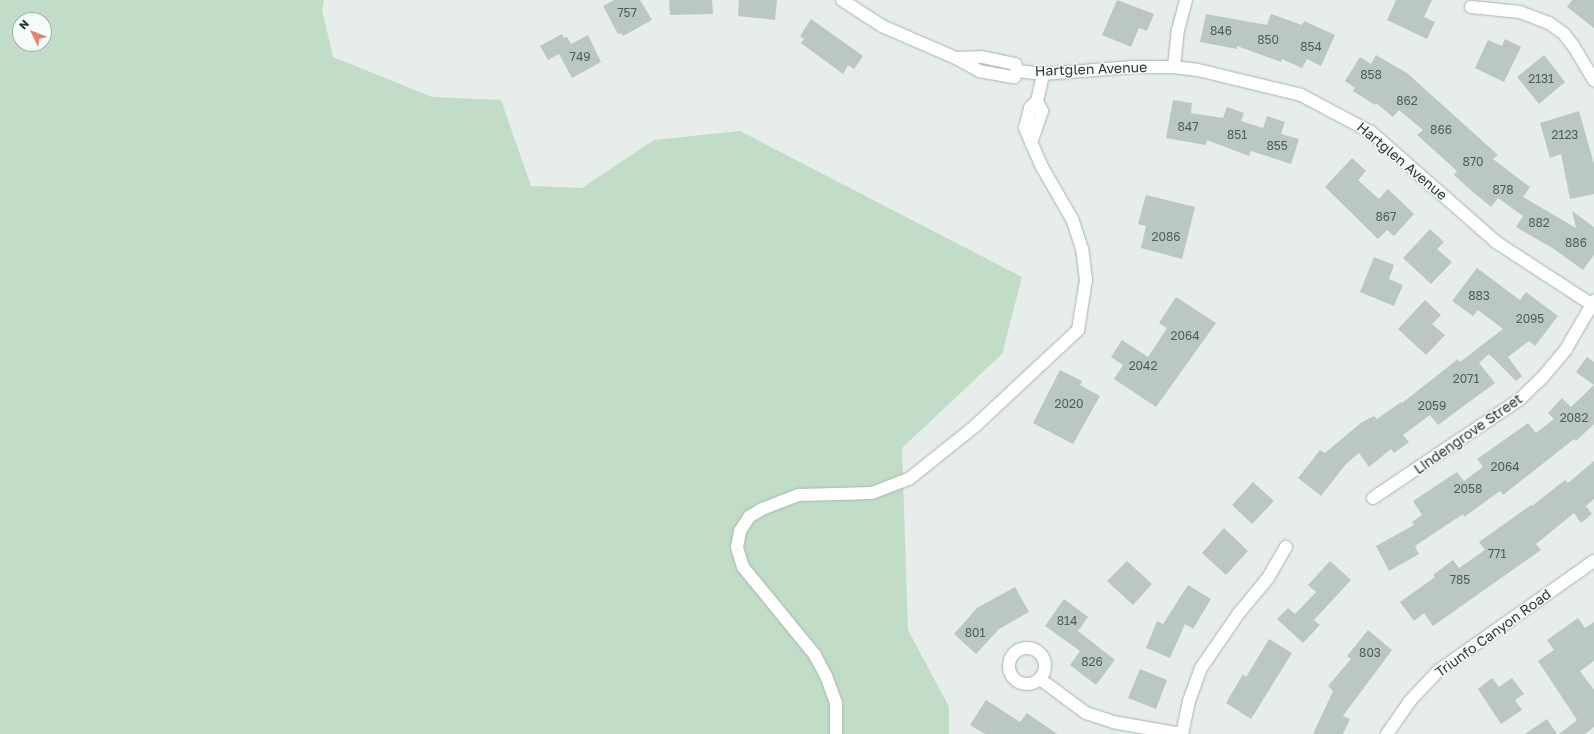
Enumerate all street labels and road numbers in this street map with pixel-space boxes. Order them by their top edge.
street label: Hartglen Avenue [1034,59,1148,79]
street label: Hartglen Avenue [1354,118,1450,204]
street label: Lindengrove Street [1411,390,1525,478]
street label: Triunfo Canyon Road [1432,585,1554,681]

